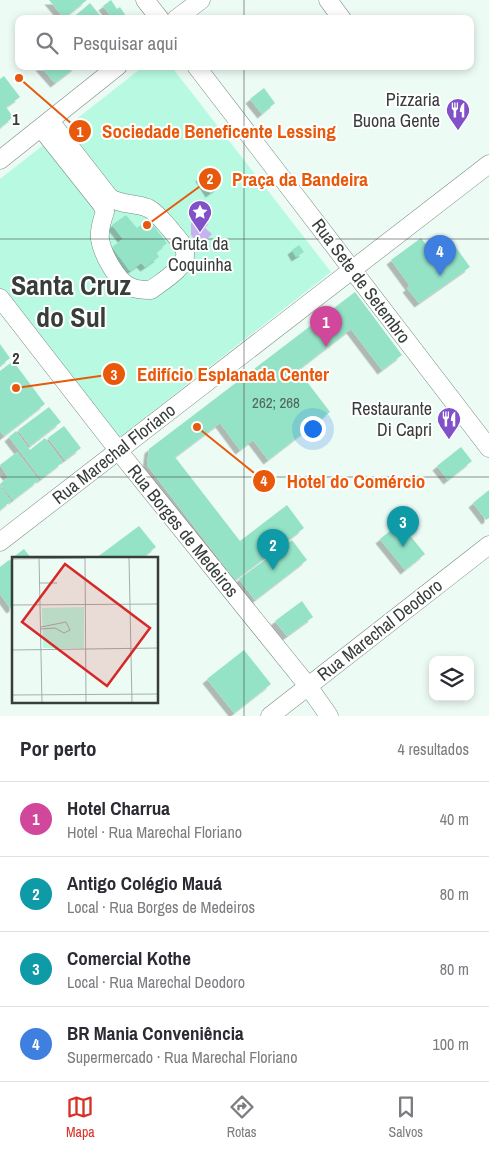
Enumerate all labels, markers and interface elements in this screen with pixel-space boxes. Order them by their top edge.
search box [15,15,474,70]
icon: search [33,29,61,57]
text: Pesquisar aqui [73,30,178,56]
place label: Pizzaria Buona Gente [353,87,440,133]
restaurant icon: Pizzaria Buona Gente [445,97,471,131]
text: 1 [12,108,20,130]
callout: Sociedade Beneficente Lessing [67,114,346,148]
text: Sociedade Beneficente Lessing [102,118,336,144]
text: 1 [77,121,84,142]
callout: Praça da Bandeira [197,162,378,196]
text: Praça da Bandeira [232,166,368,192]
text: 2 [207,168,214,189]
place icon: Gruta da Coquinha [187,199,213,233]
street label: Rua Sete de Setembro [306,213,417,348]
place label: Gruta da Coquinha [168,231,232,277]
pin: 4 [424,235,456,276]
district label: Santa Cruz do Sul [11,266,131,336]
pin: 1 [310,306,342,347]
text: 2 [12,347,20,369]
callout: Edifício Esplanada Center [102,357,339,391]
text: Edifício Esplanada Center [137,361,329,387]
text: 3 [111,364,118,385]
house number: 262; 268 [252,392,300,413]
place label: Restaurante Di Capri [352,396,432,442]
street label: Rua Marechal Floriano [47,398,181,510]
restaurant icon: Restaurante Di Capri [436,406,462,440]
your location [300,416,326,442]
street label: Rua Borges de Medeiros [122,459,245,602]
callout: Hotel do Comércio [252,464,435,498]
text: Hotel do Comércio [287,468,425,494]
text: 4 [261,470,268,491]
pin: 3 [387,506,419,547]
pin: 2 [257,529,289,570]
inset map [12,557,159,704]
street label: Rua Marechal Deodoro [312,573,448,686]
map controls [429,656,474,701]
button: layers [429,656,474,701]
text: Por perto [20,734,97,763]
text: 4 resultados [398,738,469,760]
text: Hotel Charrua [67,795,170,821]
text: 1 [32,808,40,830]
text: 40 m [440,808,469,830]
text: Hotel · Rua Marechal Floriano [67,821,242,843]
text: Antigo Colégio Mauá [67,870,222,896]
text: 2 [32,883,40,905]
text: 80 m [440,883,469,905]
text: Local · Rua Borges de Medeiros [67,896,255,918]
text: Comercial Kothe [67,945,191,971]
text: 3 [32,958,40,980]
text: 80 m [440,958,469,980]
text: Local · Rua Marechal Deodoro [67,971,245,993]
text: BR Mania Conveniência [67,1020,244,1046]
text: 4 [32,1033,40,1055]
text: 100 m [433,1033,469,1055]
text: Supermercado · Rua Marechal Floriano [67,1046,297,1068]
tab: Mapa [66,1093,95,1141]
tab: Rotas [227,1093,257,1141]
tab: Salvos [389,1093,423,1141]

